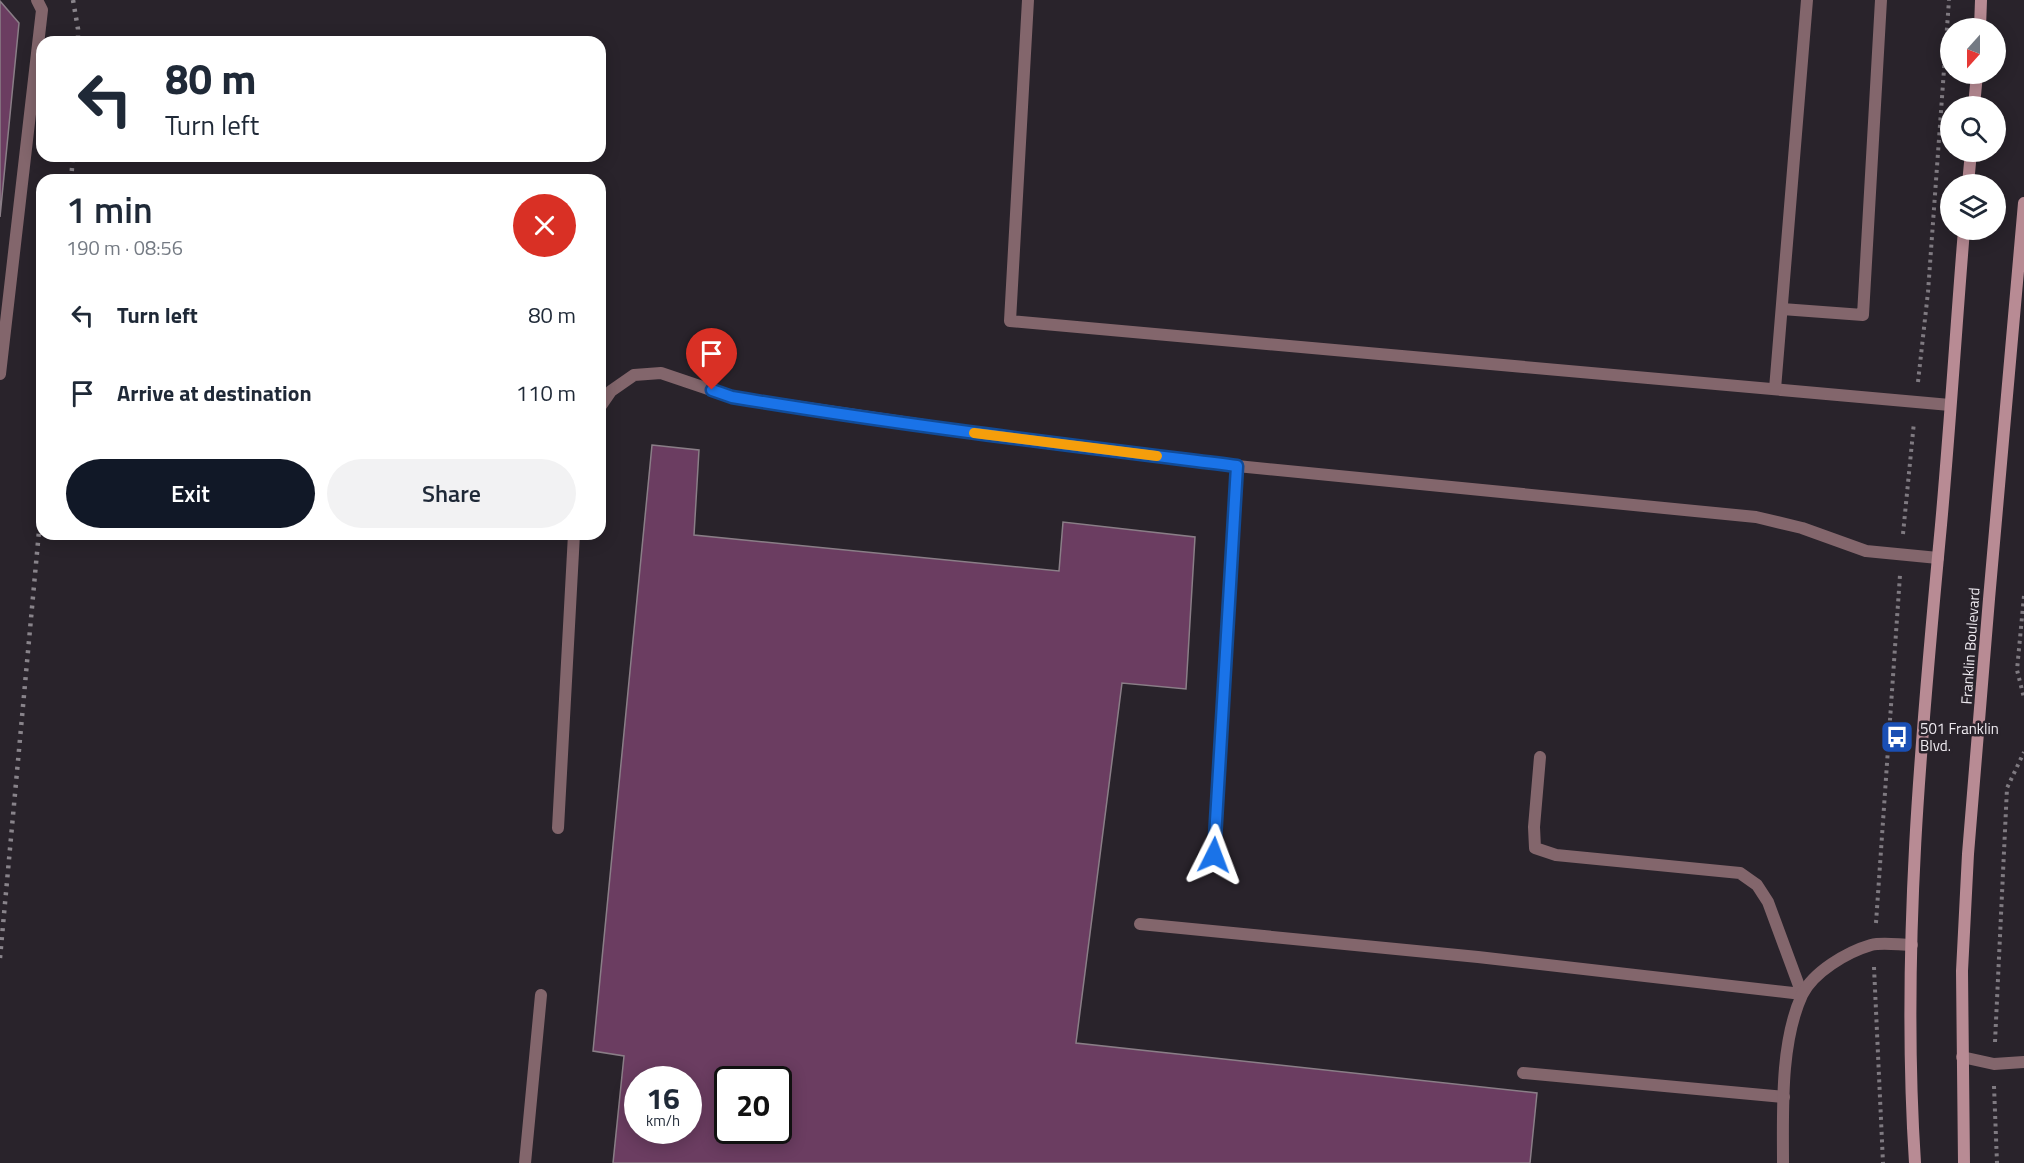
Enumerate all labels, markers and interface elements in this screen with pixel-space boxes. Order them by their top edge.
north arrow [1940,18,2006,84]
map controls [1940,18,2006,240]
text: 80 m [165,46,257,110]
icon: left [66,60,144,138]
button: search [1940,96,2006,162]
text: Turn left [165,104,259,145]
button: layers [1940,174,2006,240]
text: 1 min [66,182,153,237]
button: close [513,194,576,257]
text: 190 m · 08:56 [66,232,183,263]
text: Turn left [117,298,198,332]
text: 80 m [528,298,576,332]
icon: left [66,299,99,332]
pin [686,328,737,390]
icon: arrive [695,337,728,370]
text: Arrive at destination [117,376,312,410]
text: 110 m [516,376,576,410]
icon: arrive [66,377,99,410]
button: Exit [66,459,315,528]
button: Share [327,459,576,528]
street label: Franklin Boulevard [1954,587,1986,705]
place label: 501 Franklin Blvd. [1920,717,1999,757]
bus stop icon: 501 Franklin Blvd. [1879,719,1915,755]
position arrow [1182,823,1246,887]
speed limit sign: 20 [714,1066,792,1144]
text: 16 [646,1075,680,1121]
text: km/h [646,1109,680,1132]

